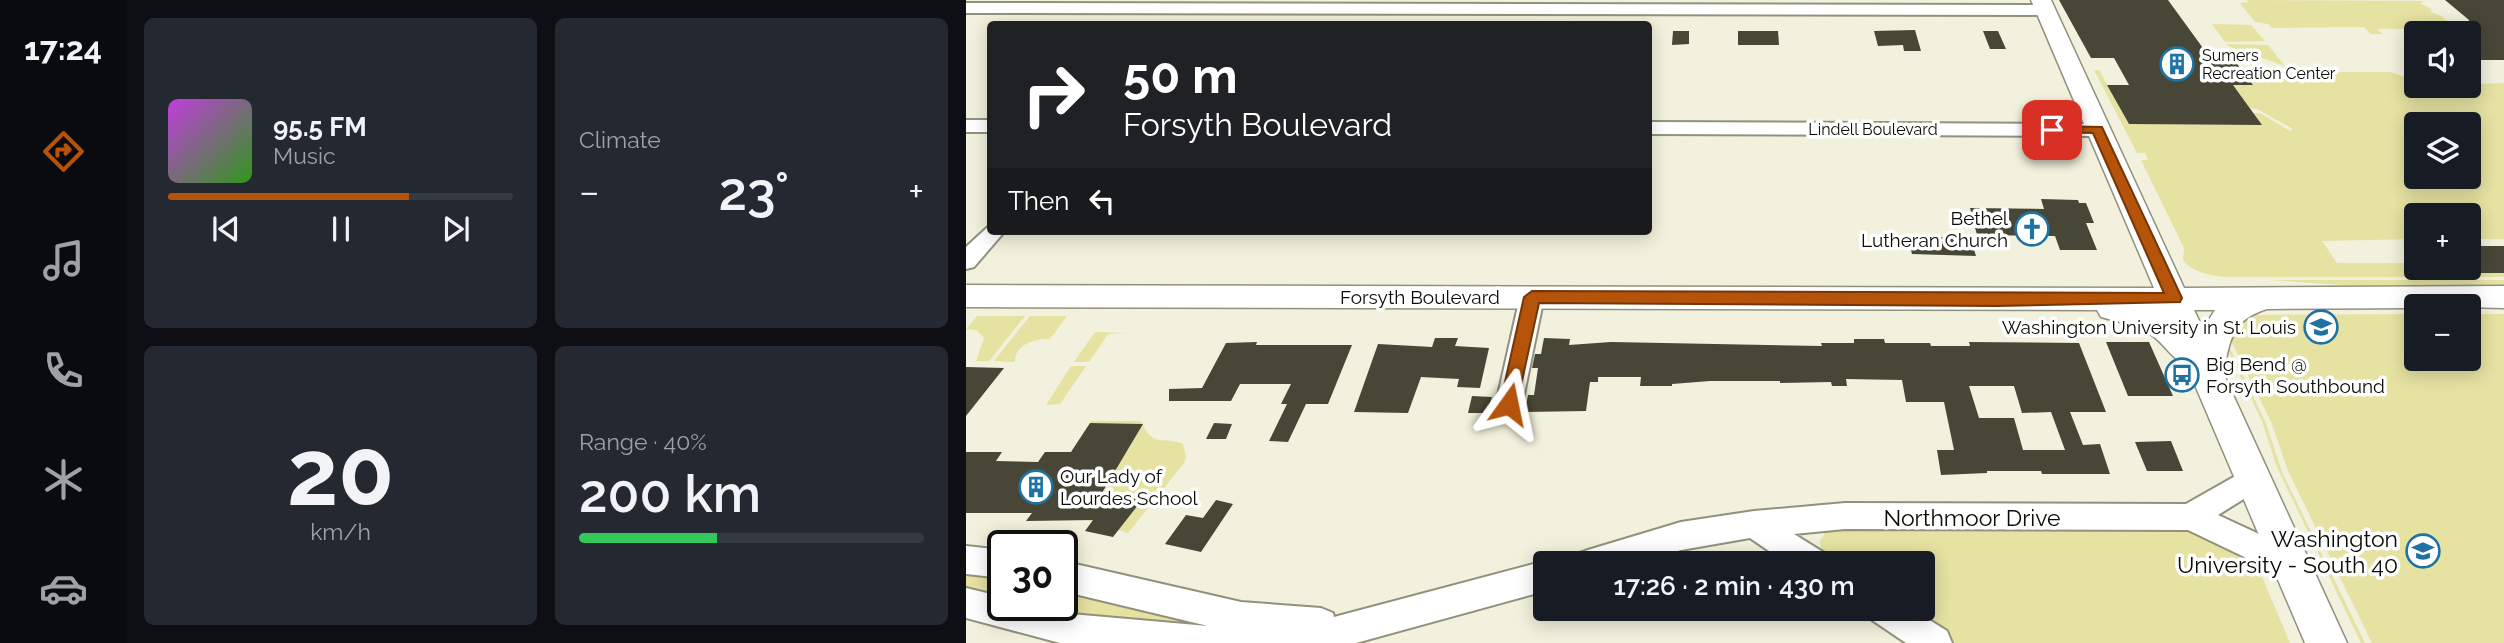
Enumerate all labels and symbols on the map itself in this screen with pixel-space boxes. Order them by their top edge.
building icon: Sumers Recreation Center [2158,45,2196,83]
place label: Sumers Recreation Center [2202,46,2336,83]
pin [2022,100,2082,160]
street label: Lindell Boulevard [1808,120,1938,139]
place label: Bethel Lutheran Church [1861,207,2009,251]
church icon: Bethel Lutheran Church [2013,210,2051,248]
street label: Forsyth Boulevard [1340,286,1500,308]
school or university icon: Washington University in St. Louis [2302,308,2340,346]
place label: Washington University in St. Louis [2002,316,2296,338]
place label: Big Bend @ Forsyth Southbound [2206,353,2385,397]
bus stop icon: Big Bend @ Forsyth Southbound [2163,356,2201,394]
position arrow [1472,367,1546,441]
place label: Our Lady of Lourdes School [1060,465,1199,509]
building icon: Our Lady of Lourdes School [1017,468,1055,506]
street label: Northmoor Drive [1883,504,2061,531]
place label: Washington University - South 40 [2177,525,2398,578]
speed limit sign: 30 [987,530,1078,621]
school or university icon: Washington University - South 40 [2404,532,2442,570]

